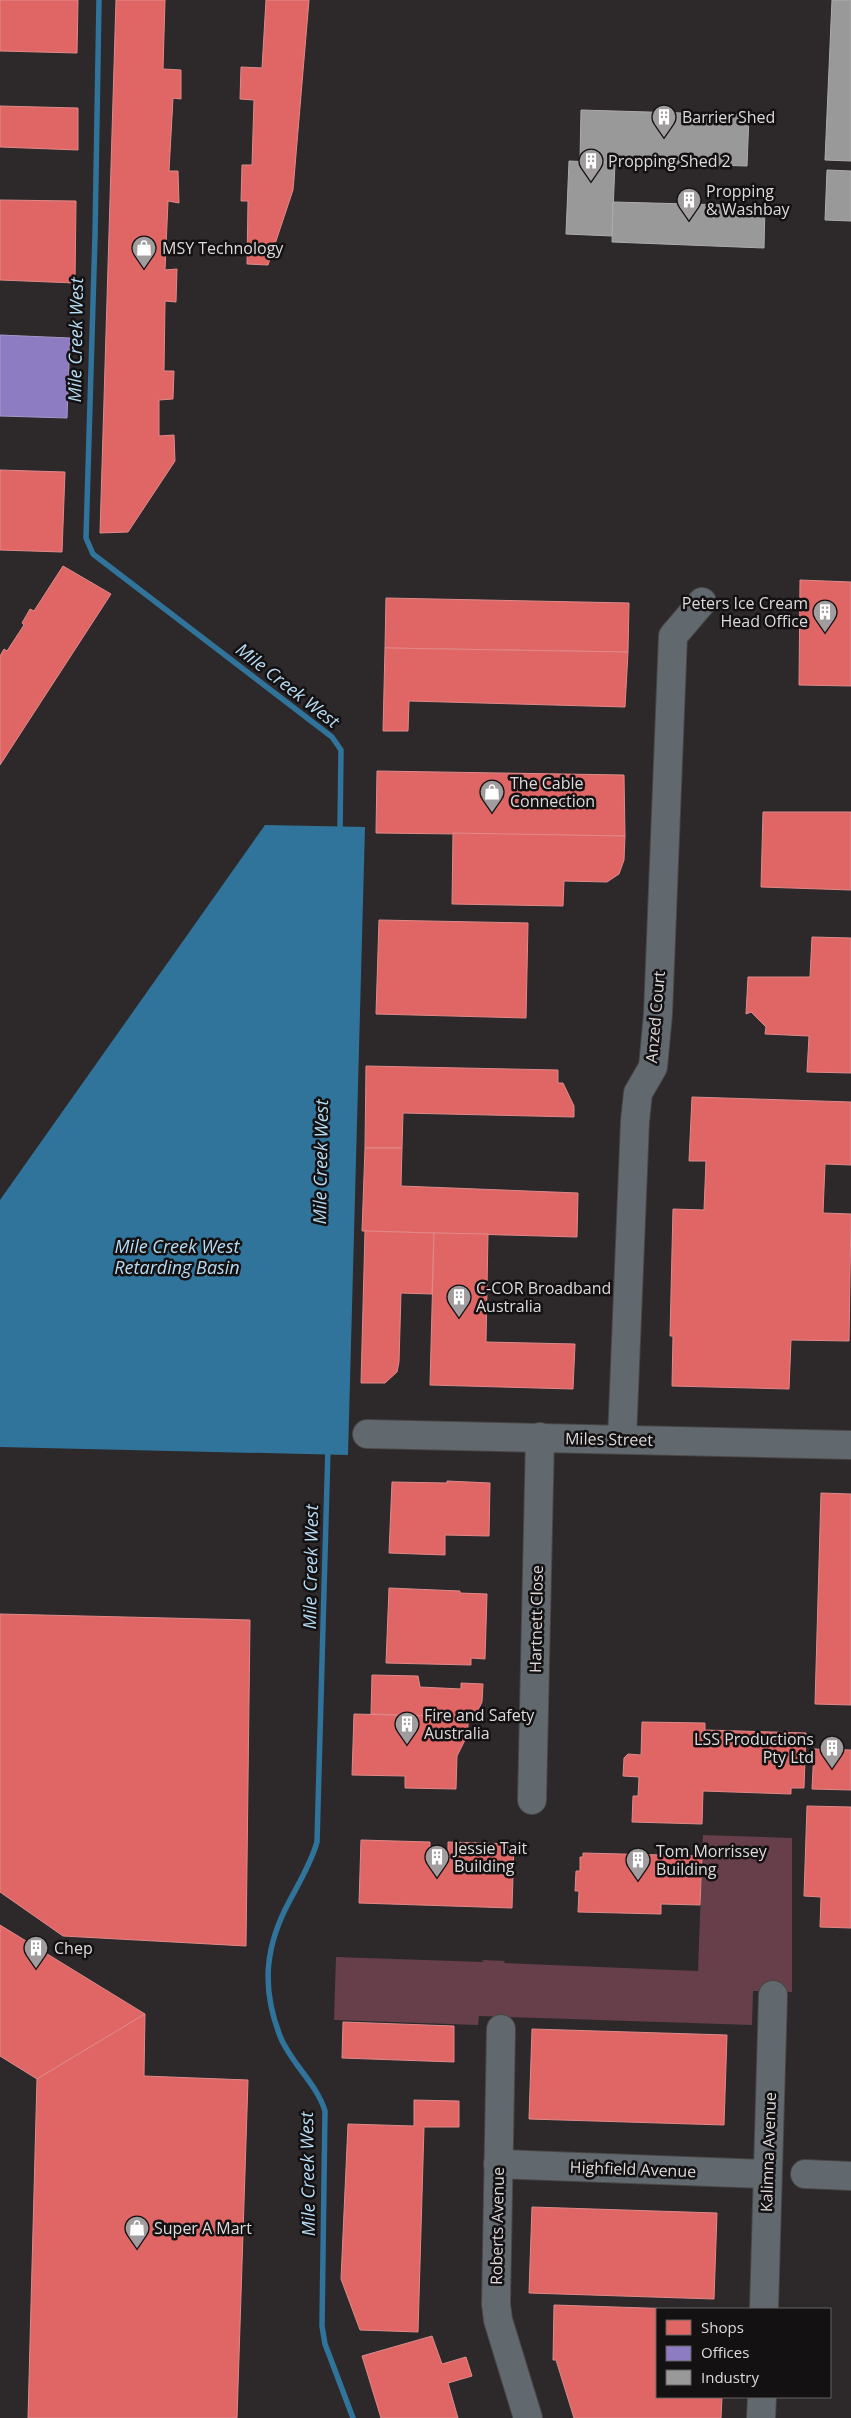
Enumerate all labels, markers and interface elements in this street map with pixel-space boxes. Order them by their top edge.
building icon: Barrier Shed [651,104,677,138]
place label: Barrier Shed [682,106,775,128]
building icon: Propping Shed 2 [578,148,604,182]
place label: Propping Shed 2 [608,150,731,172]
place label: Propping & Washbay [706,180,791,220]
building icon: Propping & Washbay [676,187,702,221]
shop icon: MSY Technology [131,235,157,269]
place label: MSY Technology [162,237,284,259]
water label: Mile Creek West [62,276,88,403]
place label: Peters Ice Cream Head Office [682,592,808,632]
building icon: Peters Ice Cream Head Office [812,599,838,633]
water label: Mile Creek West [231,637,345,734]
place label: The Cable Connection [510,772,595,812]
shop icon: The Cable Connection [479,779,505,813]
street label: Anzed Court [640,970,670,1064]
water label: Mile Creek West [307,1098,333,1225]
water label: Mile Creek West Retarding Basin [114,1234,241,1279]
place label: C-COR Broadband Australia [476,1277,611,1317]
building icon: C-COR Broadband Australia [446,1284,472,1318]
street label: Miles Street [565,1427,653,1451]
water label: Mile Creek West [297,1503,323,1630]
street label: Hartnett Close [524,1565,548,1673]
place label: Fire and Safety Australia [424,1704,535,1744]
building icon: Fire and Safety Australia [394,1711,420,1745]
place label: LSS Productions Pty Ltd [694,1728,814,1768]
building icon: LSS Productions Pty Ltd [819,1735,845,1769]
place label: Jessie Tait Building [452,1837,527,1877]
place label: Tom Morrissey Building [656,1840,768,1880]
building icon: Jessie Tait Building [424,1844,450,1878]
building icon: Tom Morrissey Building [625,1847,651,1881]
building icon: Chep [23,1935,49,1969]
place label: Chep [54,1937,93,1959]
street label: Kalimna Avenue [755,2092,781,2212]
water label: Mile Creek West [294,2110,320,2237]
street label: Highfield Avenue [569,2156,697,2182]
street label: Roberts Avenue [485,2167,509,2285]
shop icon: Super A Mart [124,2215,150,2249]
place label: Super A Mart [154,2217,252,2239]
legend [656,2308,831,2398]
text: Shops [701,2317,744,2337]
text: Offices [701,2342,749,2362]
text: Industry [701,2367,759,2387]

